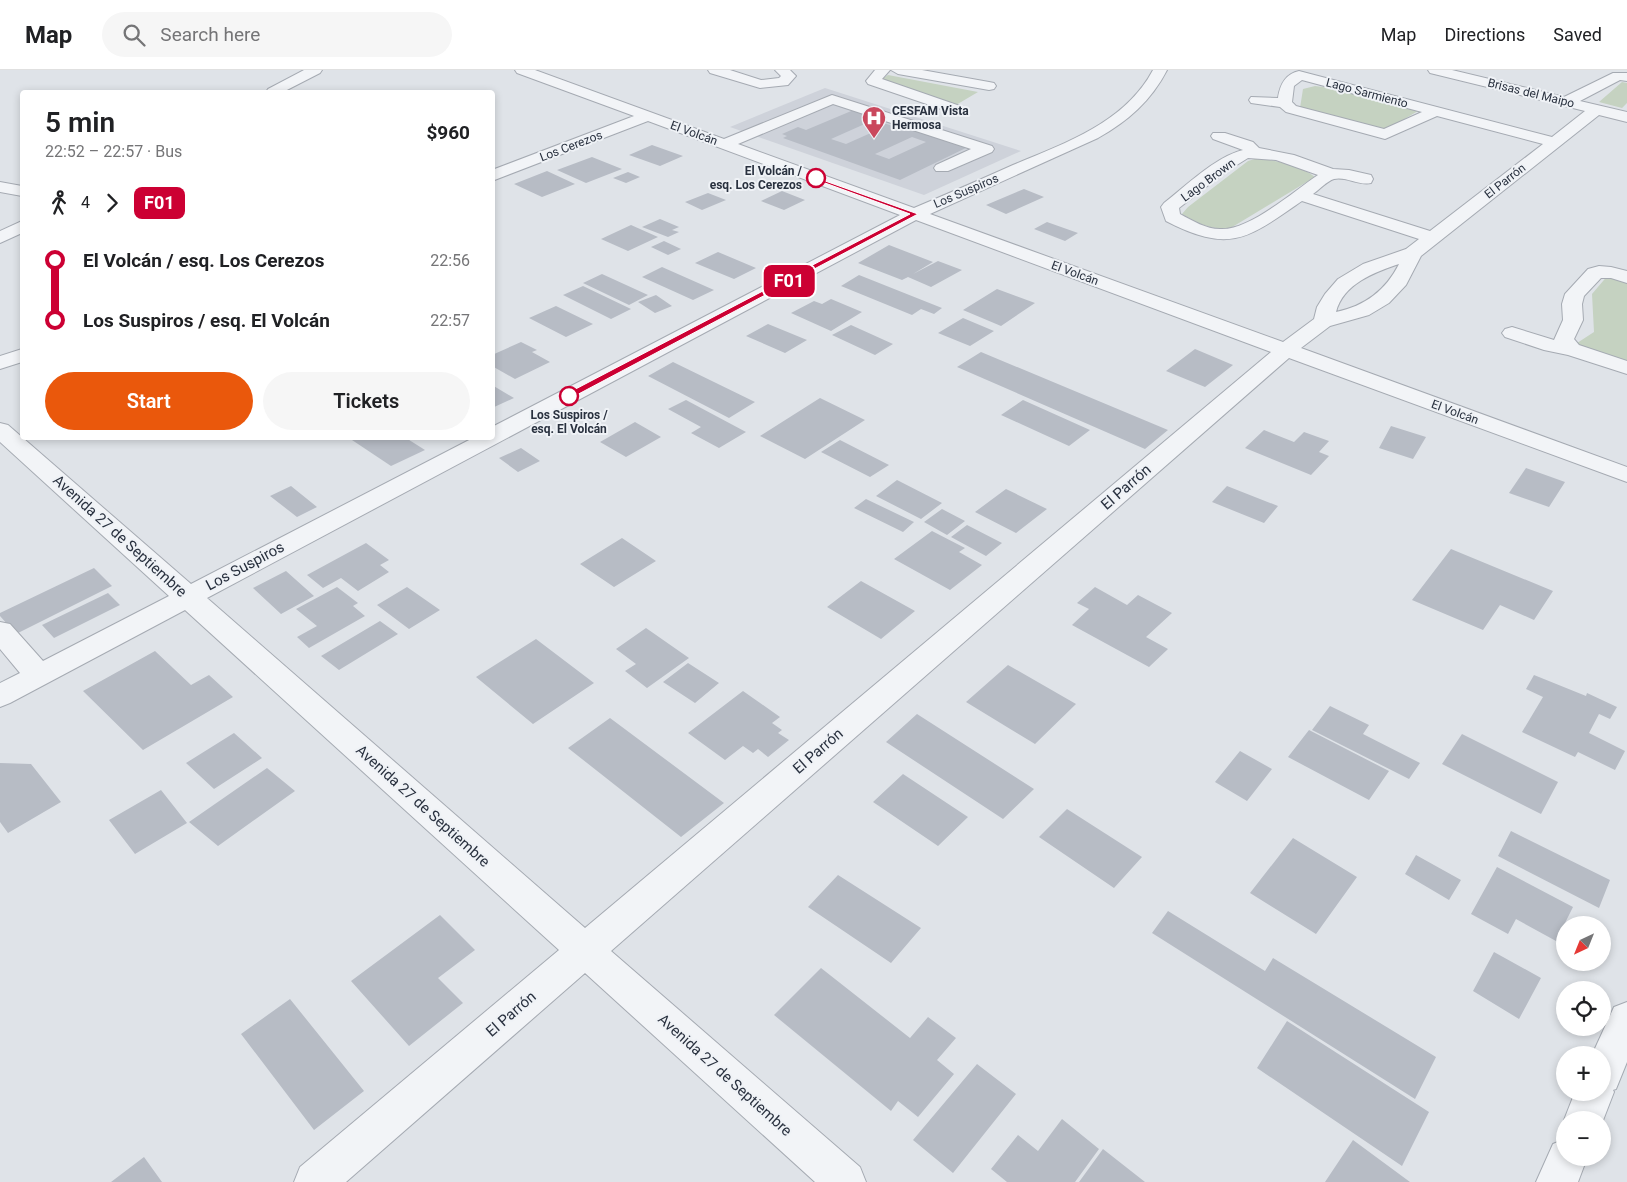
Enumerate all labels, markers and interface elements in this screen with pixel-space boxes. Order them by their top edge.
search box [102,12,452,57]
text: Map [25,21,72,49]
icon: search [120,21,148,49]
text: Search here [160,23,260,46]
text: Map [1381,24,1416,45]
text: Directions [1444,24,1525,45]
text: Saved [1553,24,1602,45]
street label: Lago Sarmiento [1324,75,1410,111]
street label: Brisas del Maipo [1486,75,1576,111]
place label: CESFAM Vista Hermosa [892,104,969,132]
hospital icon: CESFAM Vista Hermosa [861,105,887,139]
text: 5 min [45,106,115,139]
street label: El Volcán [668,118,720,148]
text: $960 [426,121,470,144]
street label: Los Cerezos [538,128,604,164]
text: 22:52 – 22:57 · Bus [45,142,182,161]
street label: Lago Brown [1178,156,1238,204]
street label: El Parrón [1482,161,1528,201]
place label: El Volcán / esq. Los Cerezos [710,164,803,192]
marker: El Volcán / esq. Los Cerezos [806,168,826,188]
street label: Los Suspiros [931,171,1001,211]
icon: walk [45,189,73,217]
icon: forward [98,189,126,217]
text: F01 [144,192,175,213]
text: 4 [81,193,90,212]
text: El Volcán / esq. Los Cerezos [83,249,325,272]
text: 22:56 [430,251,470,270]
street label: El Volcán [1049,258,1101,288]
line badge: F01 [760,265,818,297]
text: F01 [774,270,804,291]
text: Los Suspiros / esq. El Volcán [83,309,330,332]
text: 22:57 [430,311,470,330]
button: Start [45,372,253,430]
button: Tickets [263,372,470,430]
marker: Los Suspiros / esq. El Volcán [559,386,579,406]
street label: El Volcán [1429,397,1481,427]
place label: Los Suspiros / esq. El Volcán [530,408,608,436]
street label: El Parrón [1097,460,1155,514]
street label: Avenida 27 de Septiembre [49,471,191,601]
street label: Los Suspiros [203,538,287,594]
street label: El Parrón [789,724,847,778]
street label: Avenida 27 de Septiembre [352,741,494,871]
north arrow [1556,916,1611,971]
map controls [1556,916,1611,1166]
button: locate [1556,981,1611,1036]
street label: El Parrón [482,987,540,1041]
street label: Avenida 27 de Septiembre [654,1010,796,1140]
button: + [1556,1046,1611,1101]
button: − [1556,1111,1611,1166]

